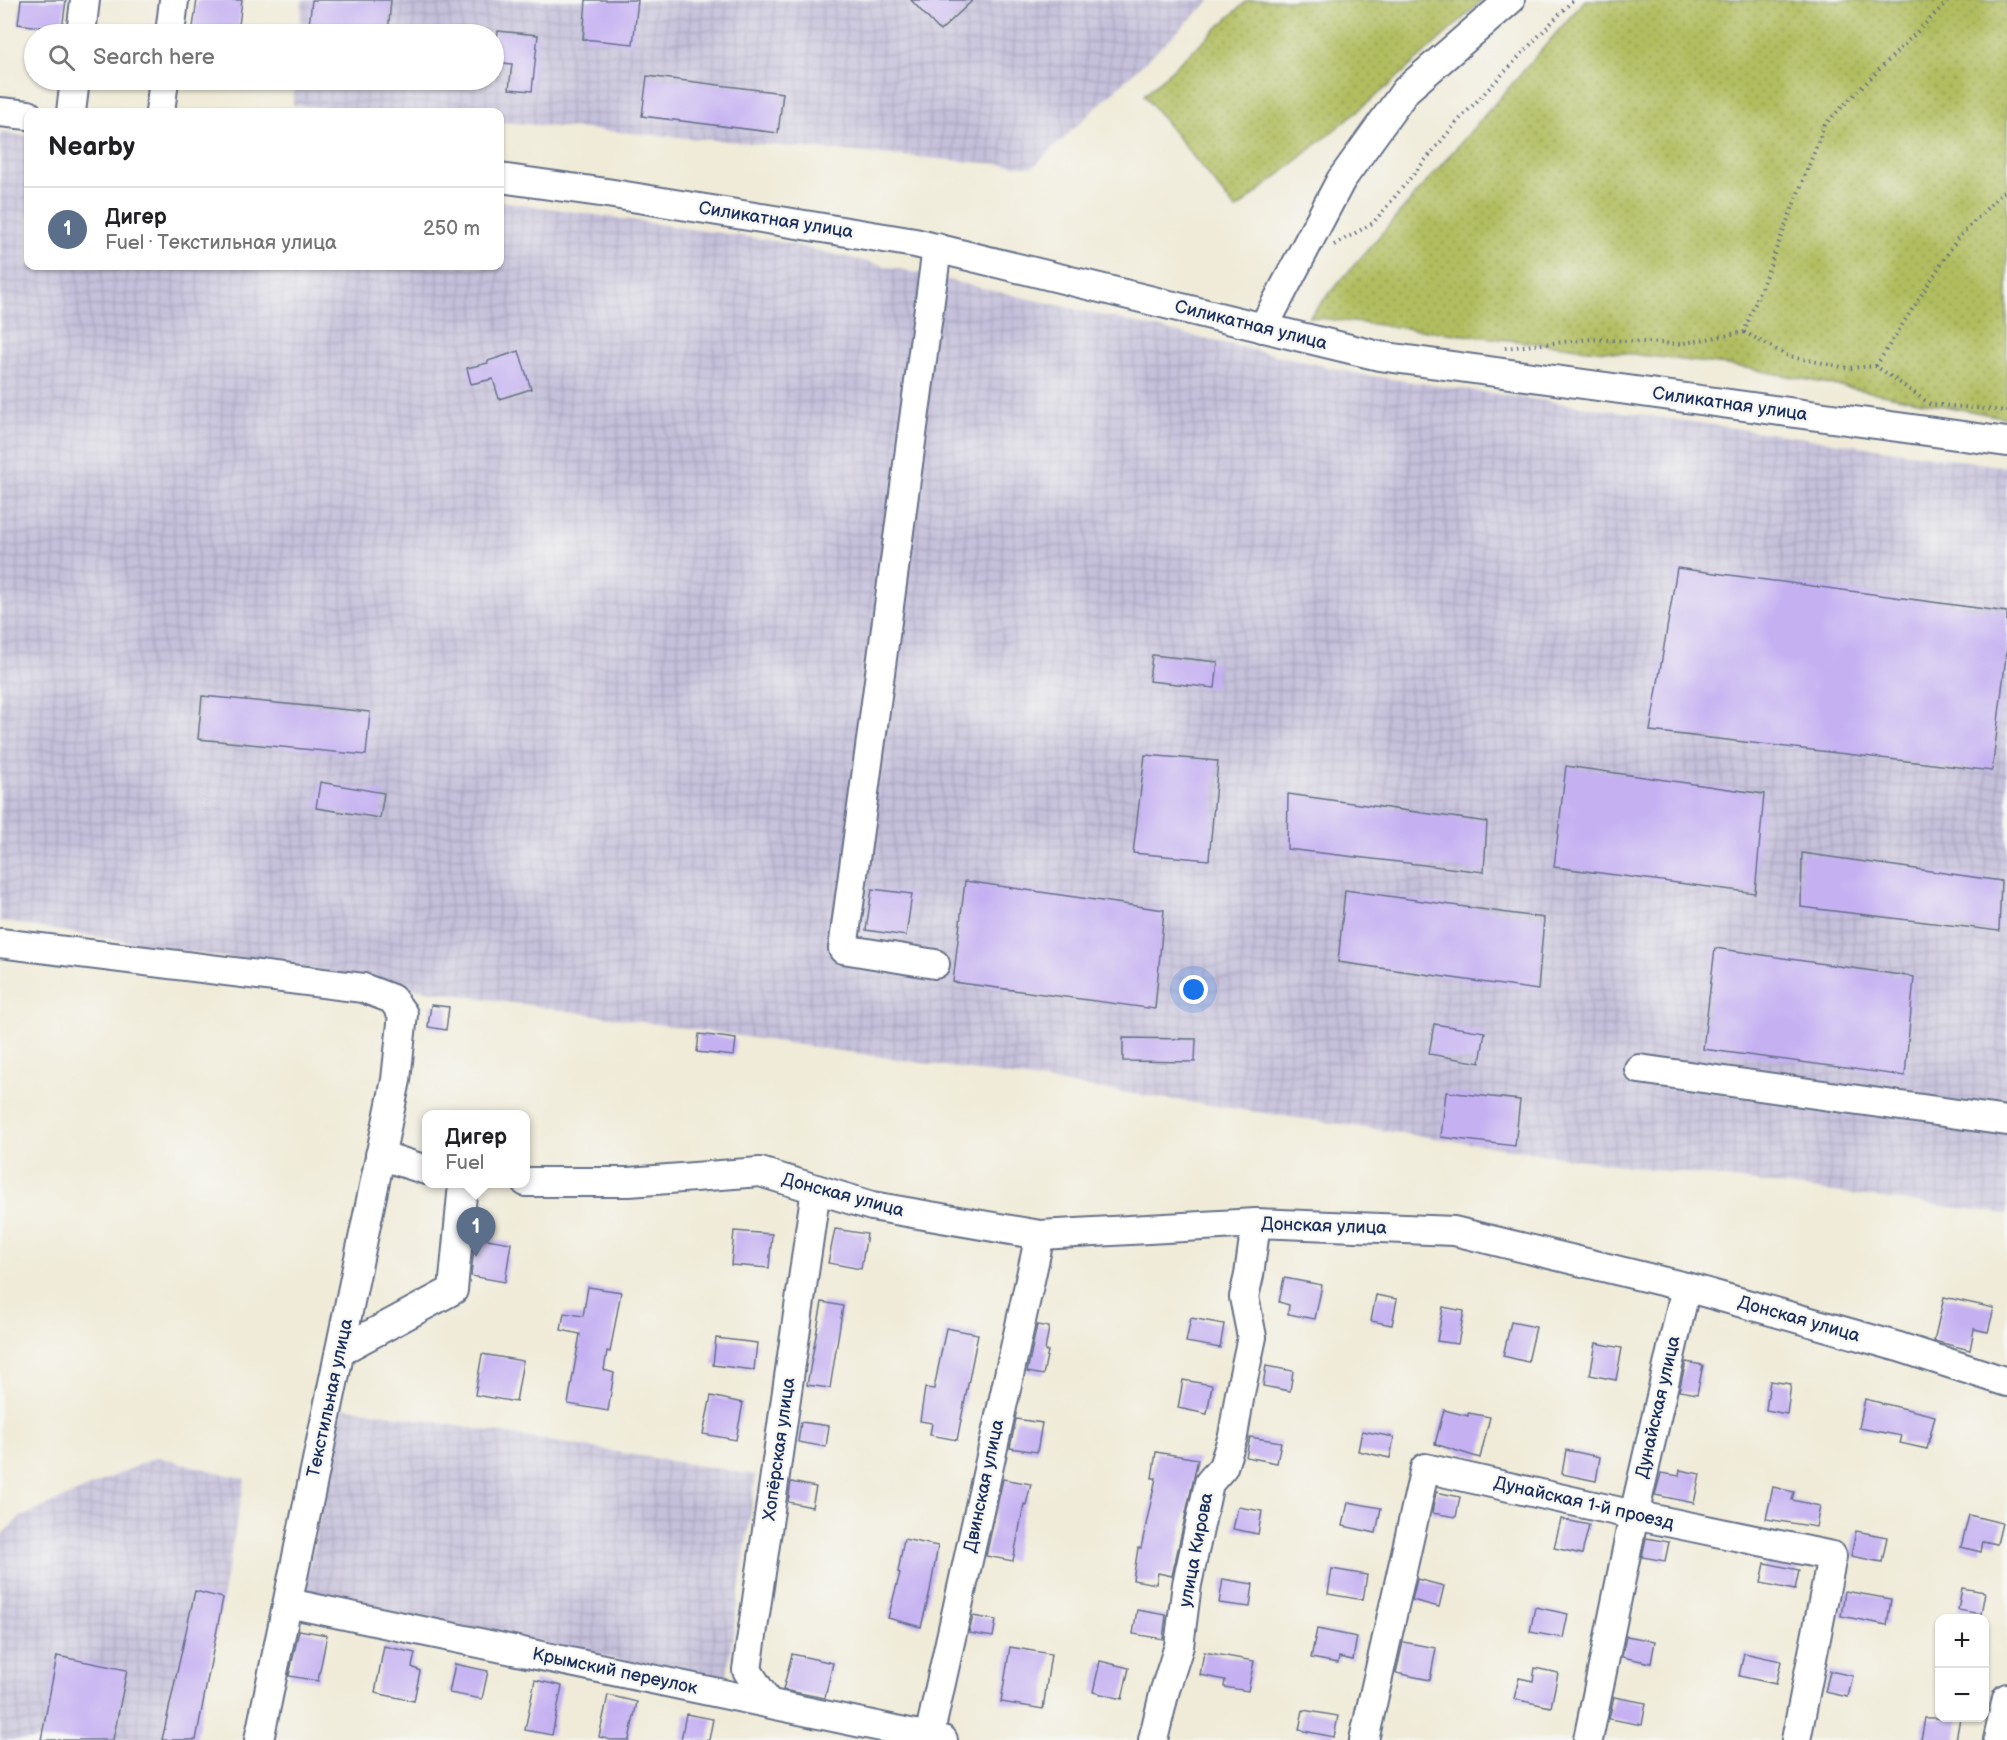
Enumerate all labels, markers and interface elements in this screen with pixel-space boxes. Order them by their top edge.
search box [24,24,504,90]
icon: search [45,41,78,74]
text: Search here [93,44,215,71]
text: Nearby [48,132,135,163]
street label: Силикатная улица [697,197,855,243]
text: Дигер [105,204,167,231]
text: 1 [63,217,72,241]
text: 250 m [423,217,480,241]
text: Fuel · Текстильная улица [105,231,337,255]
street label: Силикатная улица [1173,296,1330,354]
street label: Силикатная улица [1651,383,1809,425]
your location [1179,975,1208,1004]
popup [422,1110,530,1188]
text: Дигер [445,1124,507,1151]
text: Fuel [445,1151,484,1175]
street label: Донская улица [780,1169,907,1222]
pin: 1 [456,1208,496,1257]
street label: Донская улица [1261,1213,1388,1239]
street label: Донская улица [1736,1292,1863,1347]
street label: Текстильная улица [303,1316,357,1479]
street label: Дунайская улица [1631,1333,1685,1480]
street label: Хопёрская улица [759,1376,799,1522]
street label: Двинская улица [960,1417,1008,1555]
street label: Дунайская 1-й проезд [1492,1472,1676,1534]
street label: улица Кирова [1175,1491,1217,1609]
map controls [1935,1614,1989,1722]
button: + [1935,1614,1989,1668]
street label: Крымский переулок [531,1643,700,1699]
button: − [1935,1668,1989,1722]

